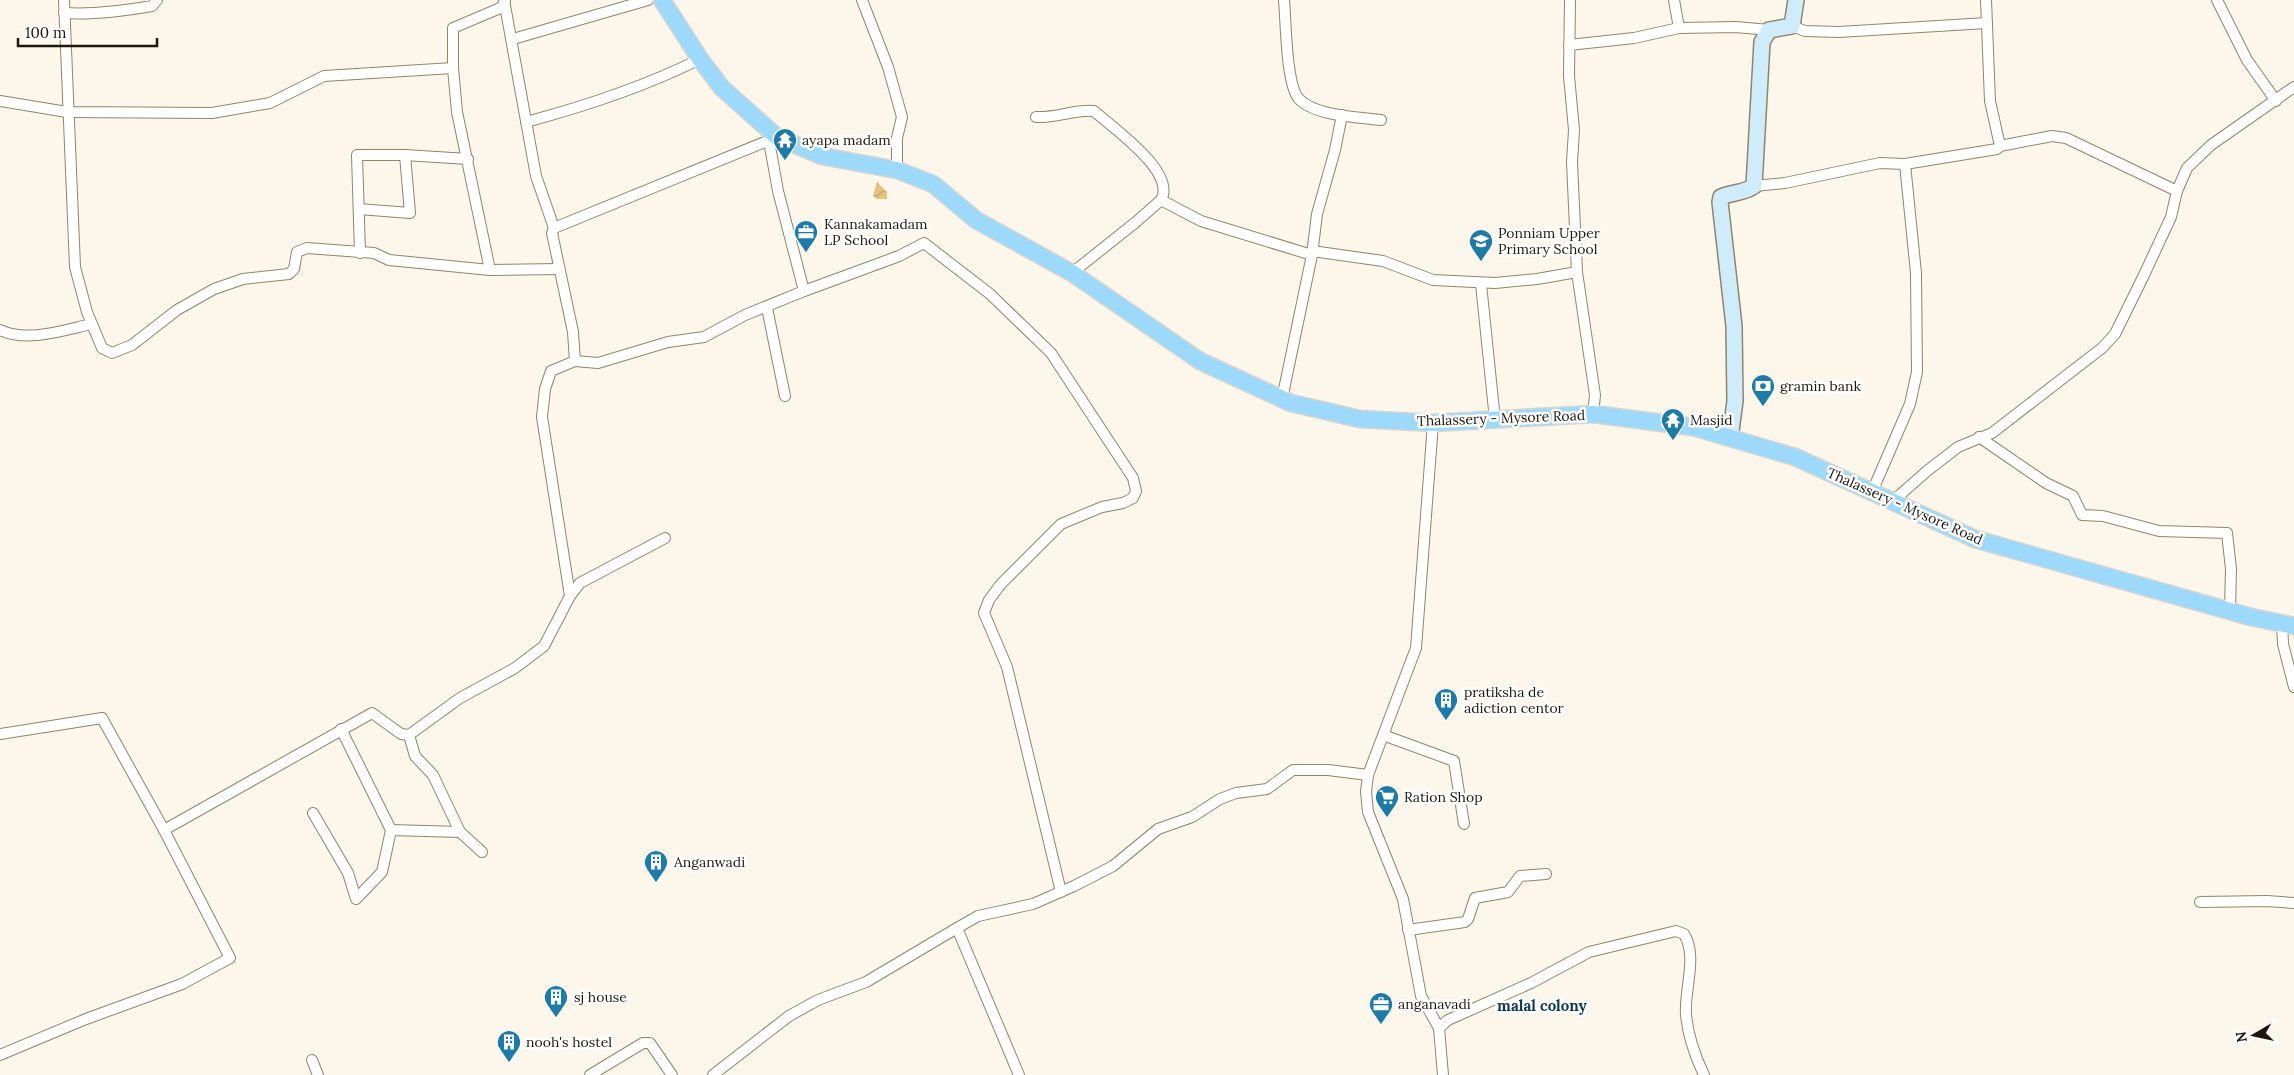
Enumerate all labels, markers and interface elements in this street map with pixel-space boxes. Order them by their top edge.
scale bar [18,15,156,47]
text: 100 m [25,23,66,42]
temple icon: ayapa madam [772,127,798,161]
place label: ayapa madam [802,131,891,149]
place label: Kannakamadam LP School [824,215,928,249]
office icon: Kannakamadam LP School [793,219,819,253]
place label: Ponniam Upper Primary School [1498,224,1600,258]
school or university icon: Ponniam Upper Primary School [1468,228,1494,262]
bank icon: gramin bank [1750,373,1776,407]
place label: gramin bank [1780,377,1861,395]
street label: Thalassery - Mysore Road [1416,406,1586,430]
temple icon: Masjid [1660,407,1686,441]
place label: Masjid [1690,411,1733,429]
street label: Thalassery - Mysore Road [1824,464,1986,548]
place label: pratiksha de adiction centor [1464,683,1564,717]
building icon: pratiksha de adiction centor [1433,687,1459,721]
supermarket icon: Ration Shop [1374,784,1400,818]
place label: Ration Shop [1404,788,1483,806]
building icon: Anganwadi [643,849,669,883]
place label: Anganwadi [673,853,745,871]
building icon: sj house [543,984,569,1018]
place label: sj house [574,988,627,1006]
office icon: anganavadi [1368,991,1394,1025]
place label: anganavadi [1398,995,1471,1013]
district label: malal colony [1497,996,1588,1015]
north arrow [2229,1010,2279,1060]
building icon: nooh's hostel [496,1029,522,1063]
text: N [2231,1030,2251,1044]
place label: nooh's hostel [526,1033,612,1051]

